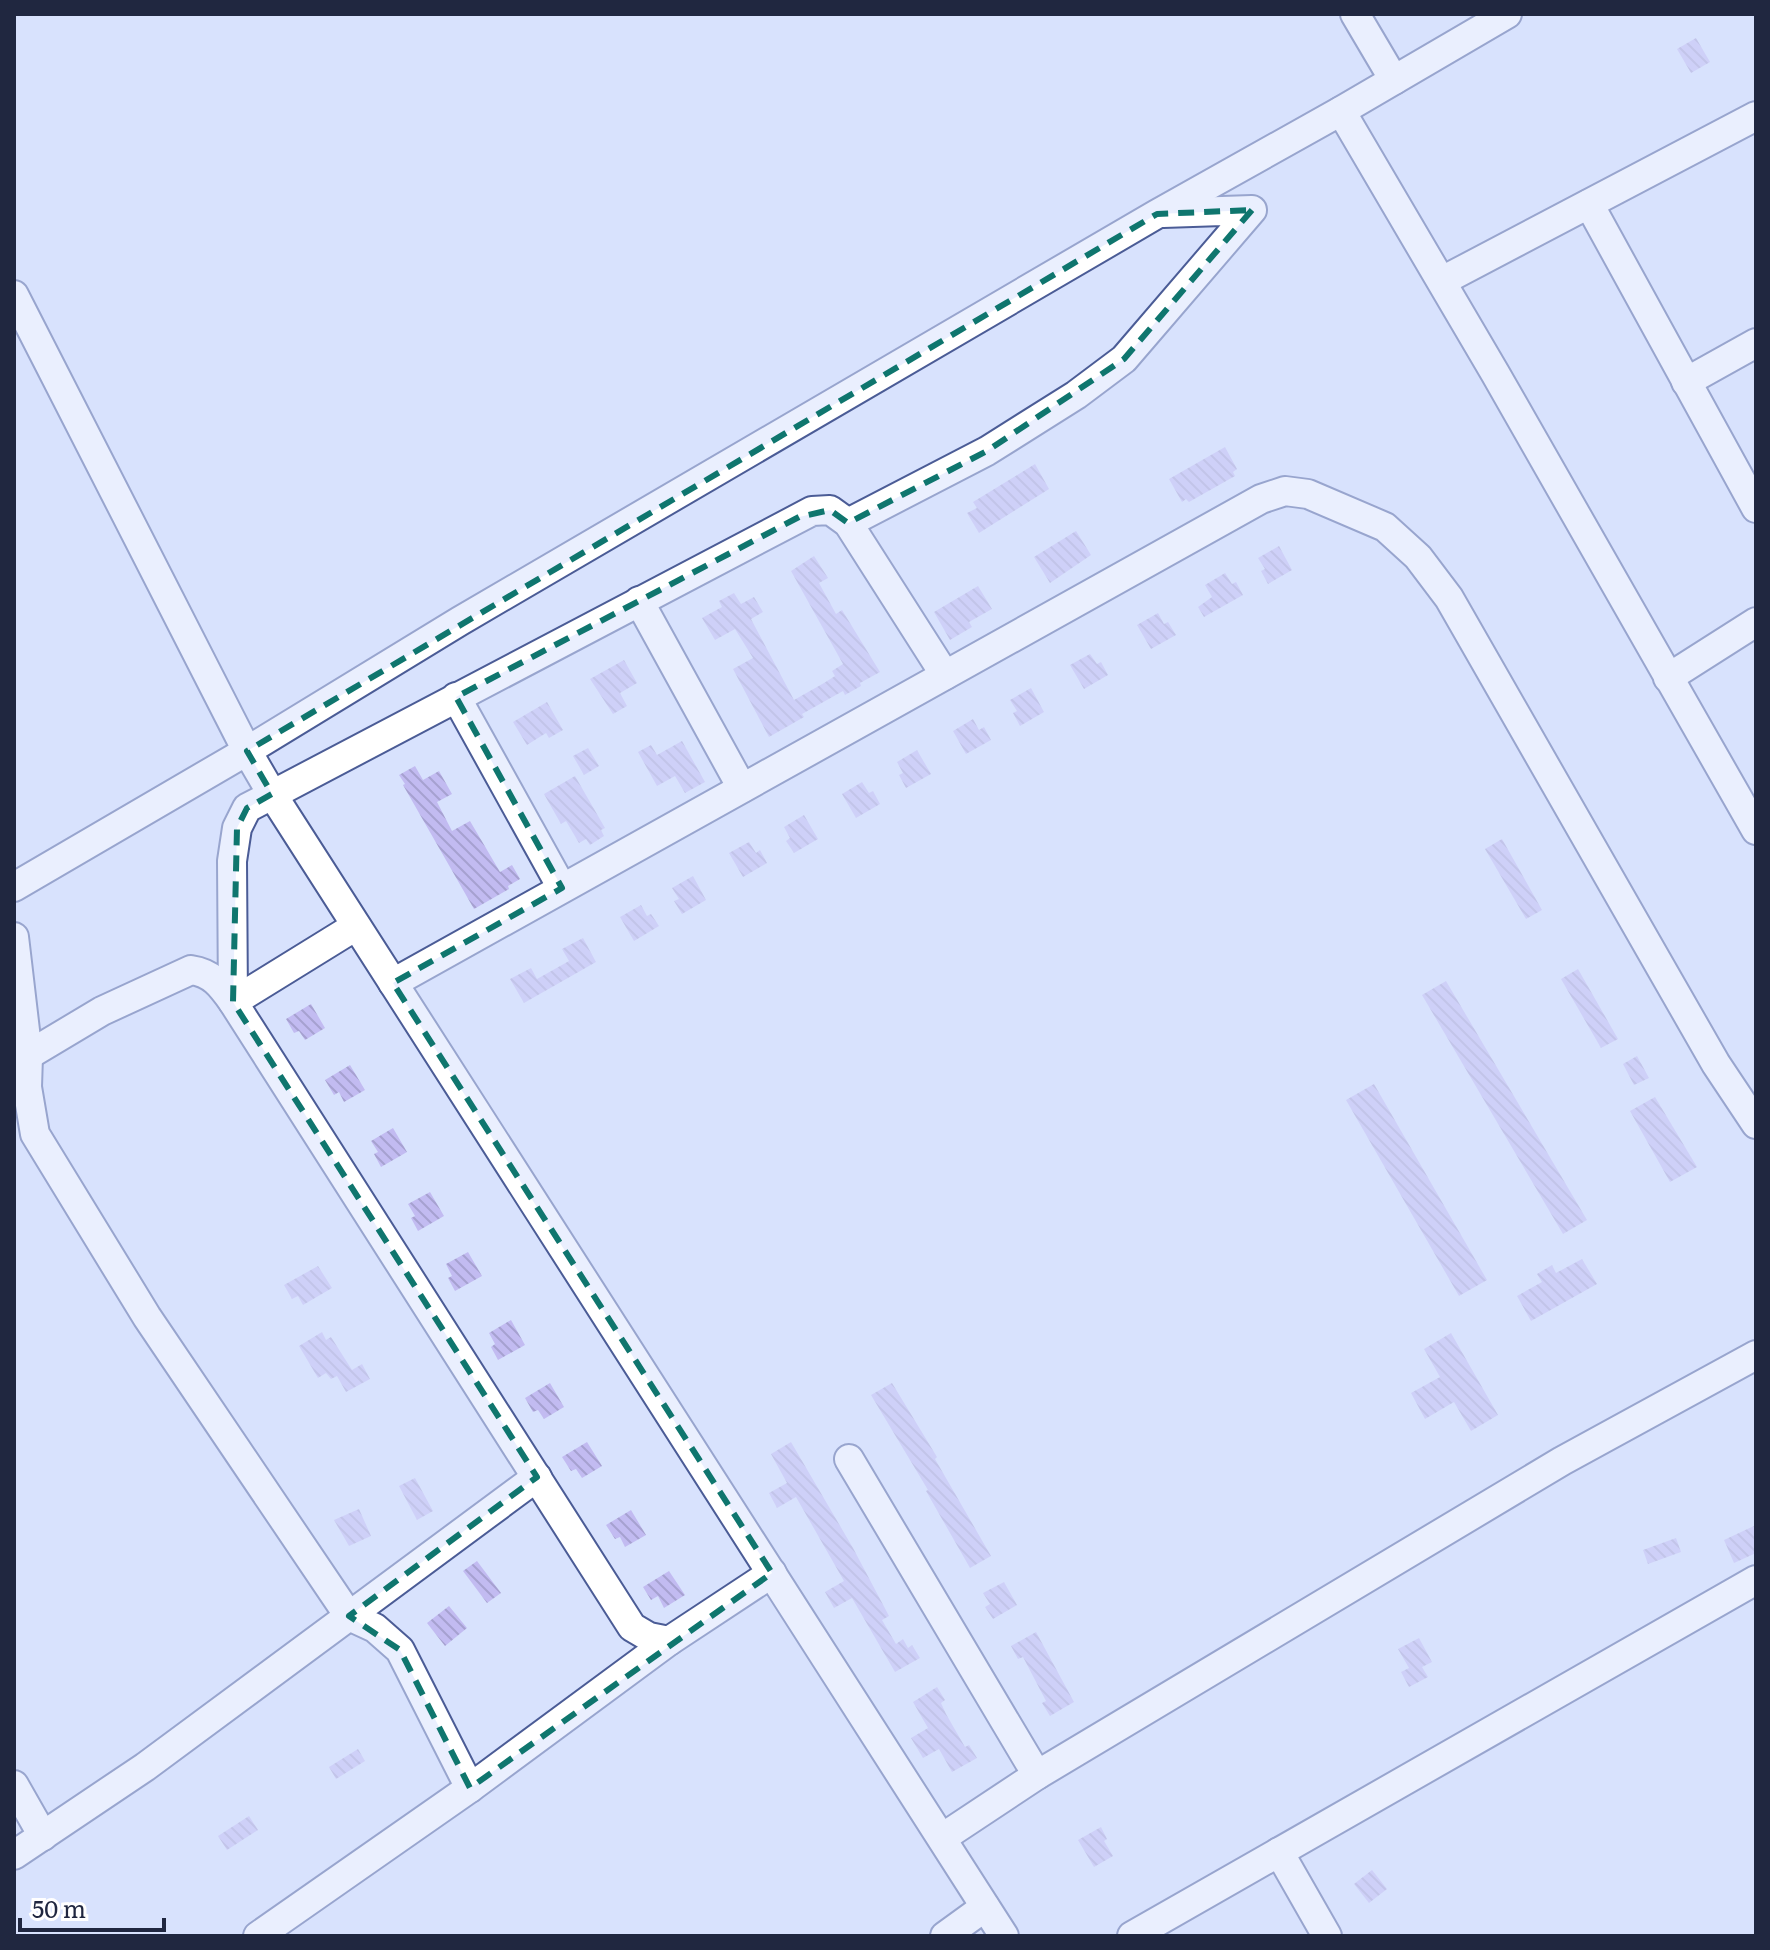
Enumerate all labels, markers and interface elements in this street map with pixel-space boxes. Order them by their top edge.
scale bar [20,1882,164,1932]
text: 50 m [32,1890,86,1925]

